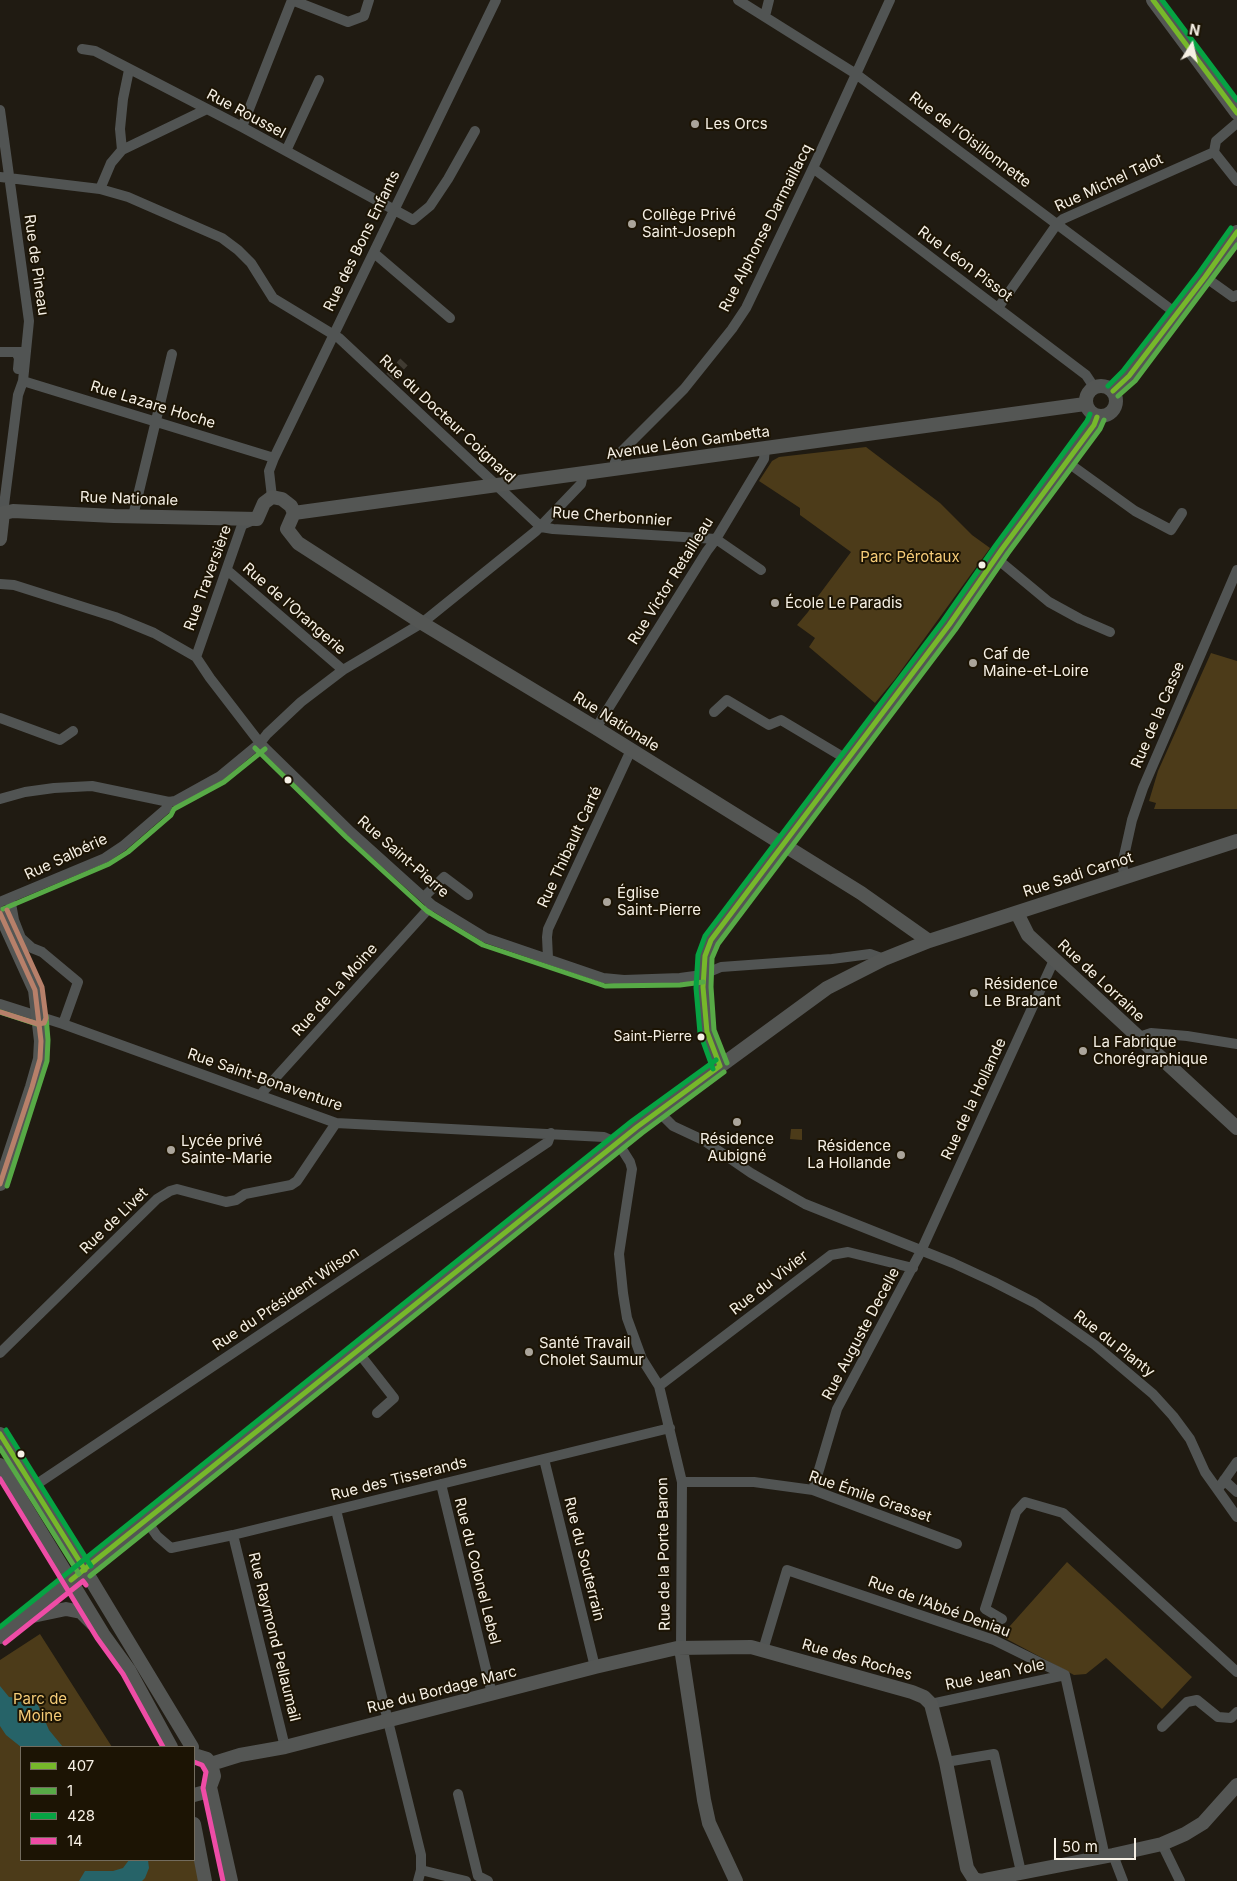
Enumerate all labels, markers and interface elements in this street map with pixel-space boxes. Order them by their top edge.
north arrow [1167,20,1217,70]
text: N [1188,20,1201,39]
street label: Rue Roussel [203,86,289,142]
street label: Rue de l’Oisillonnette [906,88,1034,192]
place label: Les Orcs [705,115,768,133]
marker: Les Orcs [689,118,701,130]
street label: Rue Alphonse Darmaillacq [716,141,816,315]
street label: Rue Michel Talot [1052,150,1166,216]
street label: Rue des Bons Enfants [320,168,404,314]
place label: Collège Privé Saint-Joseph [642,206,736,241]
street label: Rue de Pineau [20,213,52,317]
marker: Collège Privé Saint-Joseph [626,218,638,230]
street label: Rue Léon Pissot [914,223,1016,305]
street label: Rue du Docteur Coignard [375,351,519,487]
street label: Rue Lazare Hoche [88,377,218,433]
street label: Avenue Léon Gambetta [605,423,771,463]
street label: Rue Nationale [80,488,178,510]
street label: Rue Cherbonnier [552,504,672,530]
street label: Rue Victor Retailleau [625,514,717,648]
street label: Rue Traversière [181,523,235,633]
park label: Parc Pérotaux [860,548,960,566]
street label: Rue de l’Orangerie [239,559,349,659]
unlabelled marker [977,560,987,570]
place label: École Le Paradis [785,594,902,612]
marker: École Le Paradis [769,597,781,609]
place label: Caf de Maine-et-Loire [983,645,1089,680]
marker: Caf de Maine-et-Loire [967,657,979,669]
street label: Rue de la Casse [1127,659,1189,771]
street label: Rue Nationale [570,688,662,756]
unlabelled marker [283,775,293,785]
street label: Rue Thibault Carté [534,783,606,911]
street label: Rue Saint-Pierre [354,812,452,902]
street label: Rue Salbérie [22,830,110,884]
street label: Rue Sadi Carnot [1021,849,1135,901]
place label: Église Saint-Pierre [617,884,701,919]
marker: Église Saint-Pierre [601,896,613,908]
street label: Rue de Lorraine [1054,936,1148,1026]
street label: Rue de La Moine [289,940,381,1040]
place label: Résidence Le Brabant [984,975,1061,1010]
marker: Résidence Le Brabant [968,987,980,999]
place label: Saint-Pierre [614,1029,692,1045]
marker: Saint-Pierre [696,1032,706,1042]
place label: La Fabrique Chorégraphique [1093,1033,1208,1068]
street label: Rue de la Hollande [938,1035,1010,1163]
street label: Rue Saint-Bonaventure [185,1045,345,1115]
marker: La Fabrique Chorégraphique [1077,1045,1089,1057]
marker: Résidence Aubigné [731,1116,743,1128]
place label: Résidence Aubigné [700,1130,774,1165]
place label: Lycée privé Sainte-Marie [181,1132,272,1167]
place label: Résidence La Hollande [807,1137,891,1172]
marker: Lycée privé Sainte-Marie [165,1144,177,1156]
marker: Résidence La Hollande [895,1149,907,1161]
street label: Rue de Livet [76,1184,152,1258]
street label: Rue du Président Wilson [209,1243,363,1355]
street label: Rue du Vivier [726,1247,812,1319]
street label: Rue Auguste Decelle [818,1265,904,1403]
street label: Rue du Planty [1070,1307,1158,1381]
place label: Santé Travail Cholet Saumur [539,1334,644,1369]
marker: Santé Travail Cholet Saumur [523,1346,535,1358]
unlabelled marker [16,1449,26,1459]
street label: Rue des Tisserands [329,1453,469,1505]
street label: Rue Émile Grasset [806,1468,934,1526]
street label: Rue de la Porte Baron [654,1477,674,1631]
street label: Rue du Souterrain [560,1495,608,1623]
street label: Rue du Colonel Lebel [450,1496,504,1646]
street label: Rue Raymond Pellaumail [244,1551,304,1723]
street label: Rue de l’Abbé Deniau [865,1573,1013,1641]
street label: Rue des Roches [800,1636,914,1684]
street label: Rue Jean Yole [944,1656,1046,1694]
street label: Rue du Bordage Marc [365,1663,519,1717]
park label: Parc de Moine [13,1690,67,1725]
legend [20,1746,195,1861]
text: 407 [67,1756,94,1775]
text: 1 [67,1781,73,1800]
text: 428 [67,1806,95,1825]
scale bar [1057,1828,1140,1860]
text: 14 [67,1831,83,1850]
text: 50 m [1062,1837,1098,1856]

